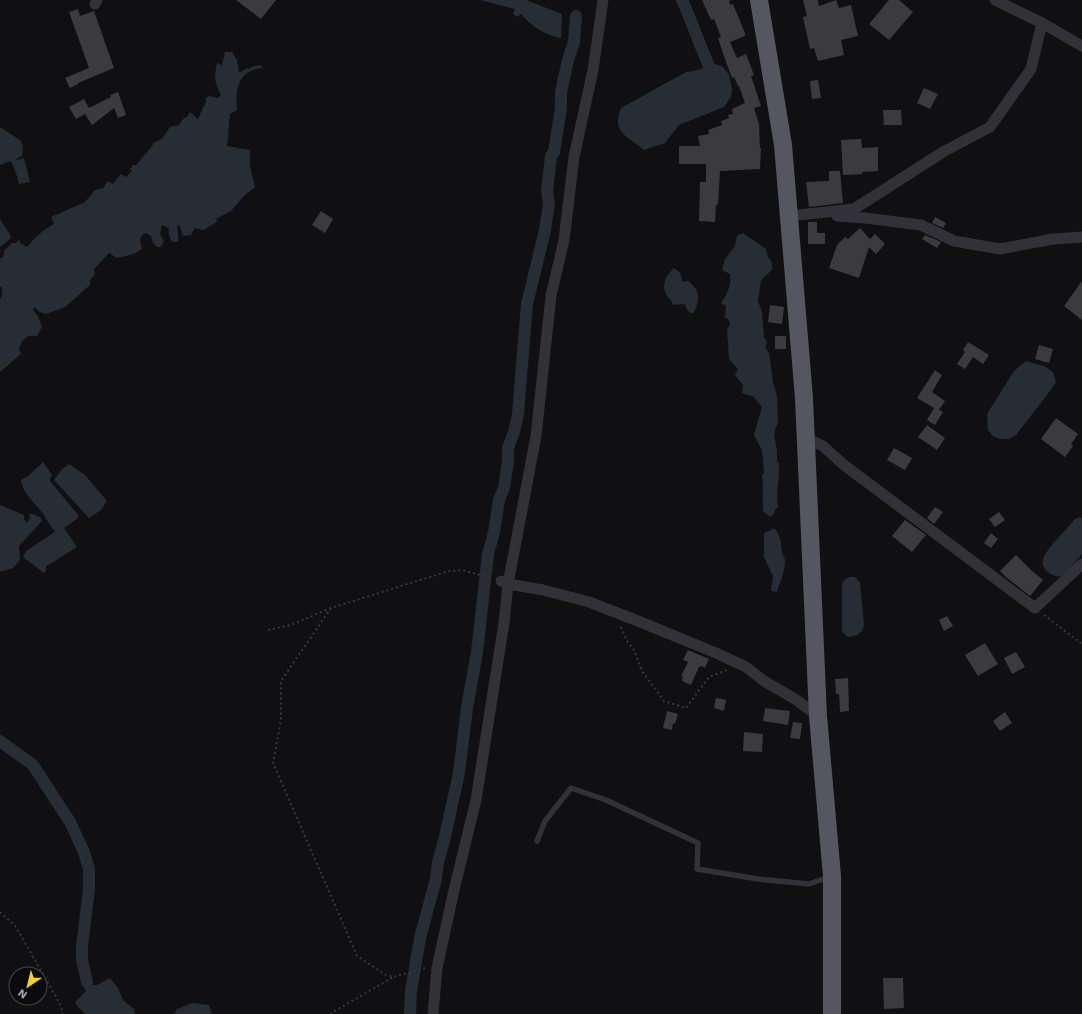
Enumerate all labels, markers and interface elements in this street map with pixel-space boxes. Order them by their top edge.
north arrow [8,966,48,1006]
text: N [15,986,30,1001]

